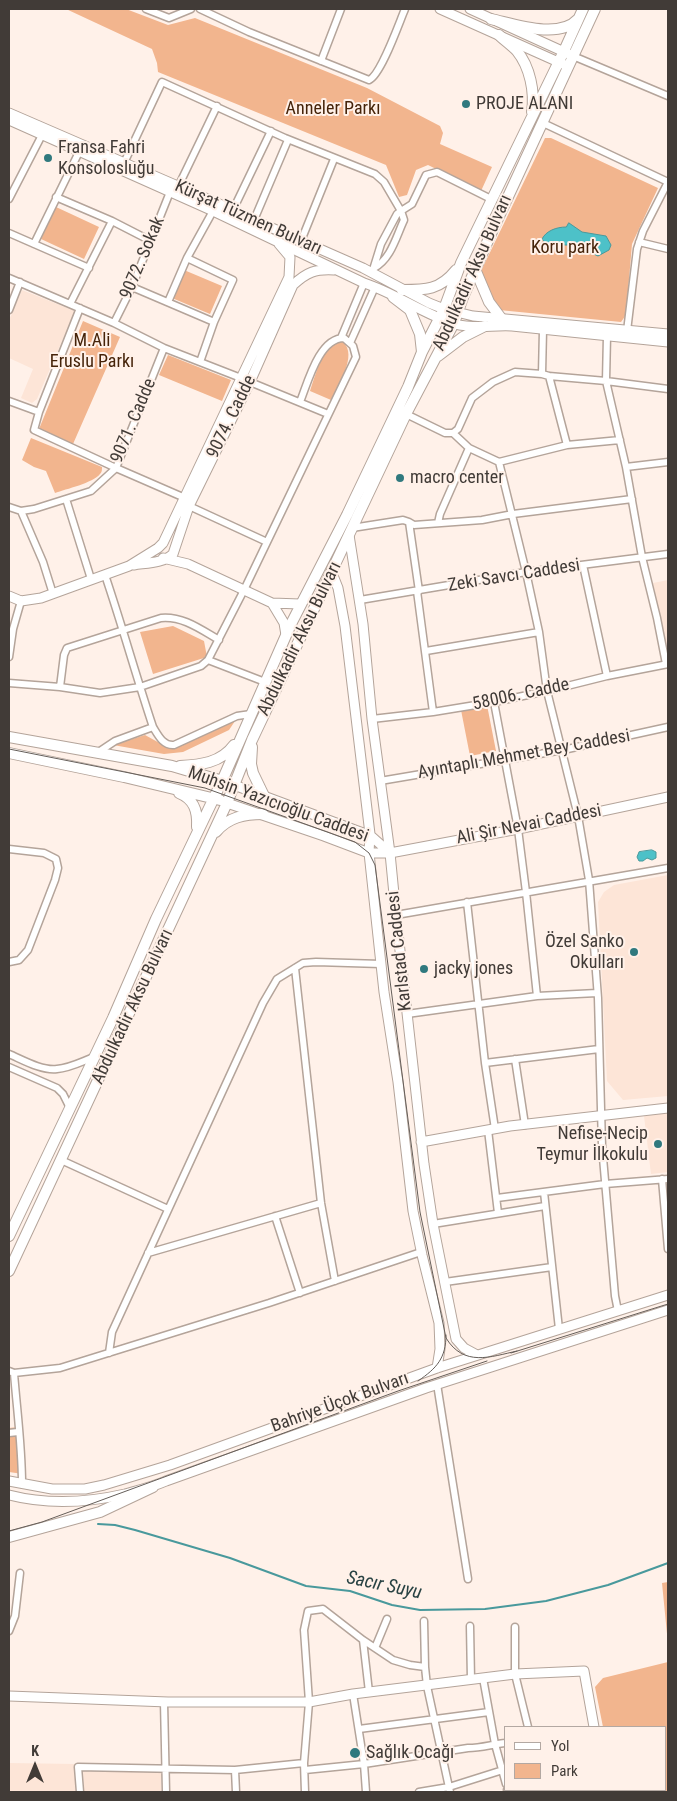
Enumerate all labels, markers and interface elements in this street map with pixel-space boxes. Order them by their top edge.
place label: PROJE ALANI [476,93,573,115]
park label: Anneler Parkı [286,98,380,120]
marker: PROJE ALANI [460,98,472,110]
place label: Fransa Fahri Konsolosluğu [58,137,154,180]
marker: Fransa Fahri Konsolosluğu [42,152,54,164]
street label: Kürşat Tüzmen Bulvarı [171,176,325,260]
street label: Abdulkadir Aksu Bulvarı [429,192,517,354]
street label: 9072. Sokak [116,213,170,303]
park label: Koru park [531,237,599,259]
park label: M.Ali Eruslu Parkı [50,330,134,372]
street label: 9074. Cadde [203,372,261,462]
street label: 9071. Cadde [107,376,161,466]
place label: macro center [410,467,504,489]
marker: macro center [394,472,406,484]
street label: Zeki Savcı Caddesi [446,555,582,597]
street label: Abdulkadir Aksu Bulvarı [253,559,347,719]
street label: 58006. Cadde [471,674,571,716]
street label: Ayıntaplı Mehmet Bey Caddesi [416,726,632,784]
street label: Muhsin Yazıcıoğlu Caddesi [185,762,371,848]
street label: Ali Şir Nevai Caddesi [455,800,603,850]
street label: Karlstad Caddesi [383,890,417,1012]
street label: Abdulkadir Aksu Bulvarı [88,926,178,1088]
place label: Özel Sanko Okulları [545,931,624,974]
marker: Özel Sanko Okulları [628,946,640,958]
place label: jacky jones [434,958,513,980]
marker: jacky jones [418,963,430,975]
place label: Nefise-Necip Teymur İlkokulu [536,1123,648,1166]
marker: Nefise-Necip Teymur İlkokulu [652,1138,664,1150]
street label: Bahriye Üçok Bulvarı [268,1368,412,1438]
water label: Sacır Suyu [344,1567,424,1605]
legend [504,1726,667,1791]
text: Yol [551,1737,569,1755]
north arrow [10,1741,60,1791]
place label: Sağlık Ocağı [366,1742,454,1764]
text: K [31,1743,39,1759]
marker: Sağlık Ocağı [348,1746,362,1760]
text: Park [551,1762,578,1780]

